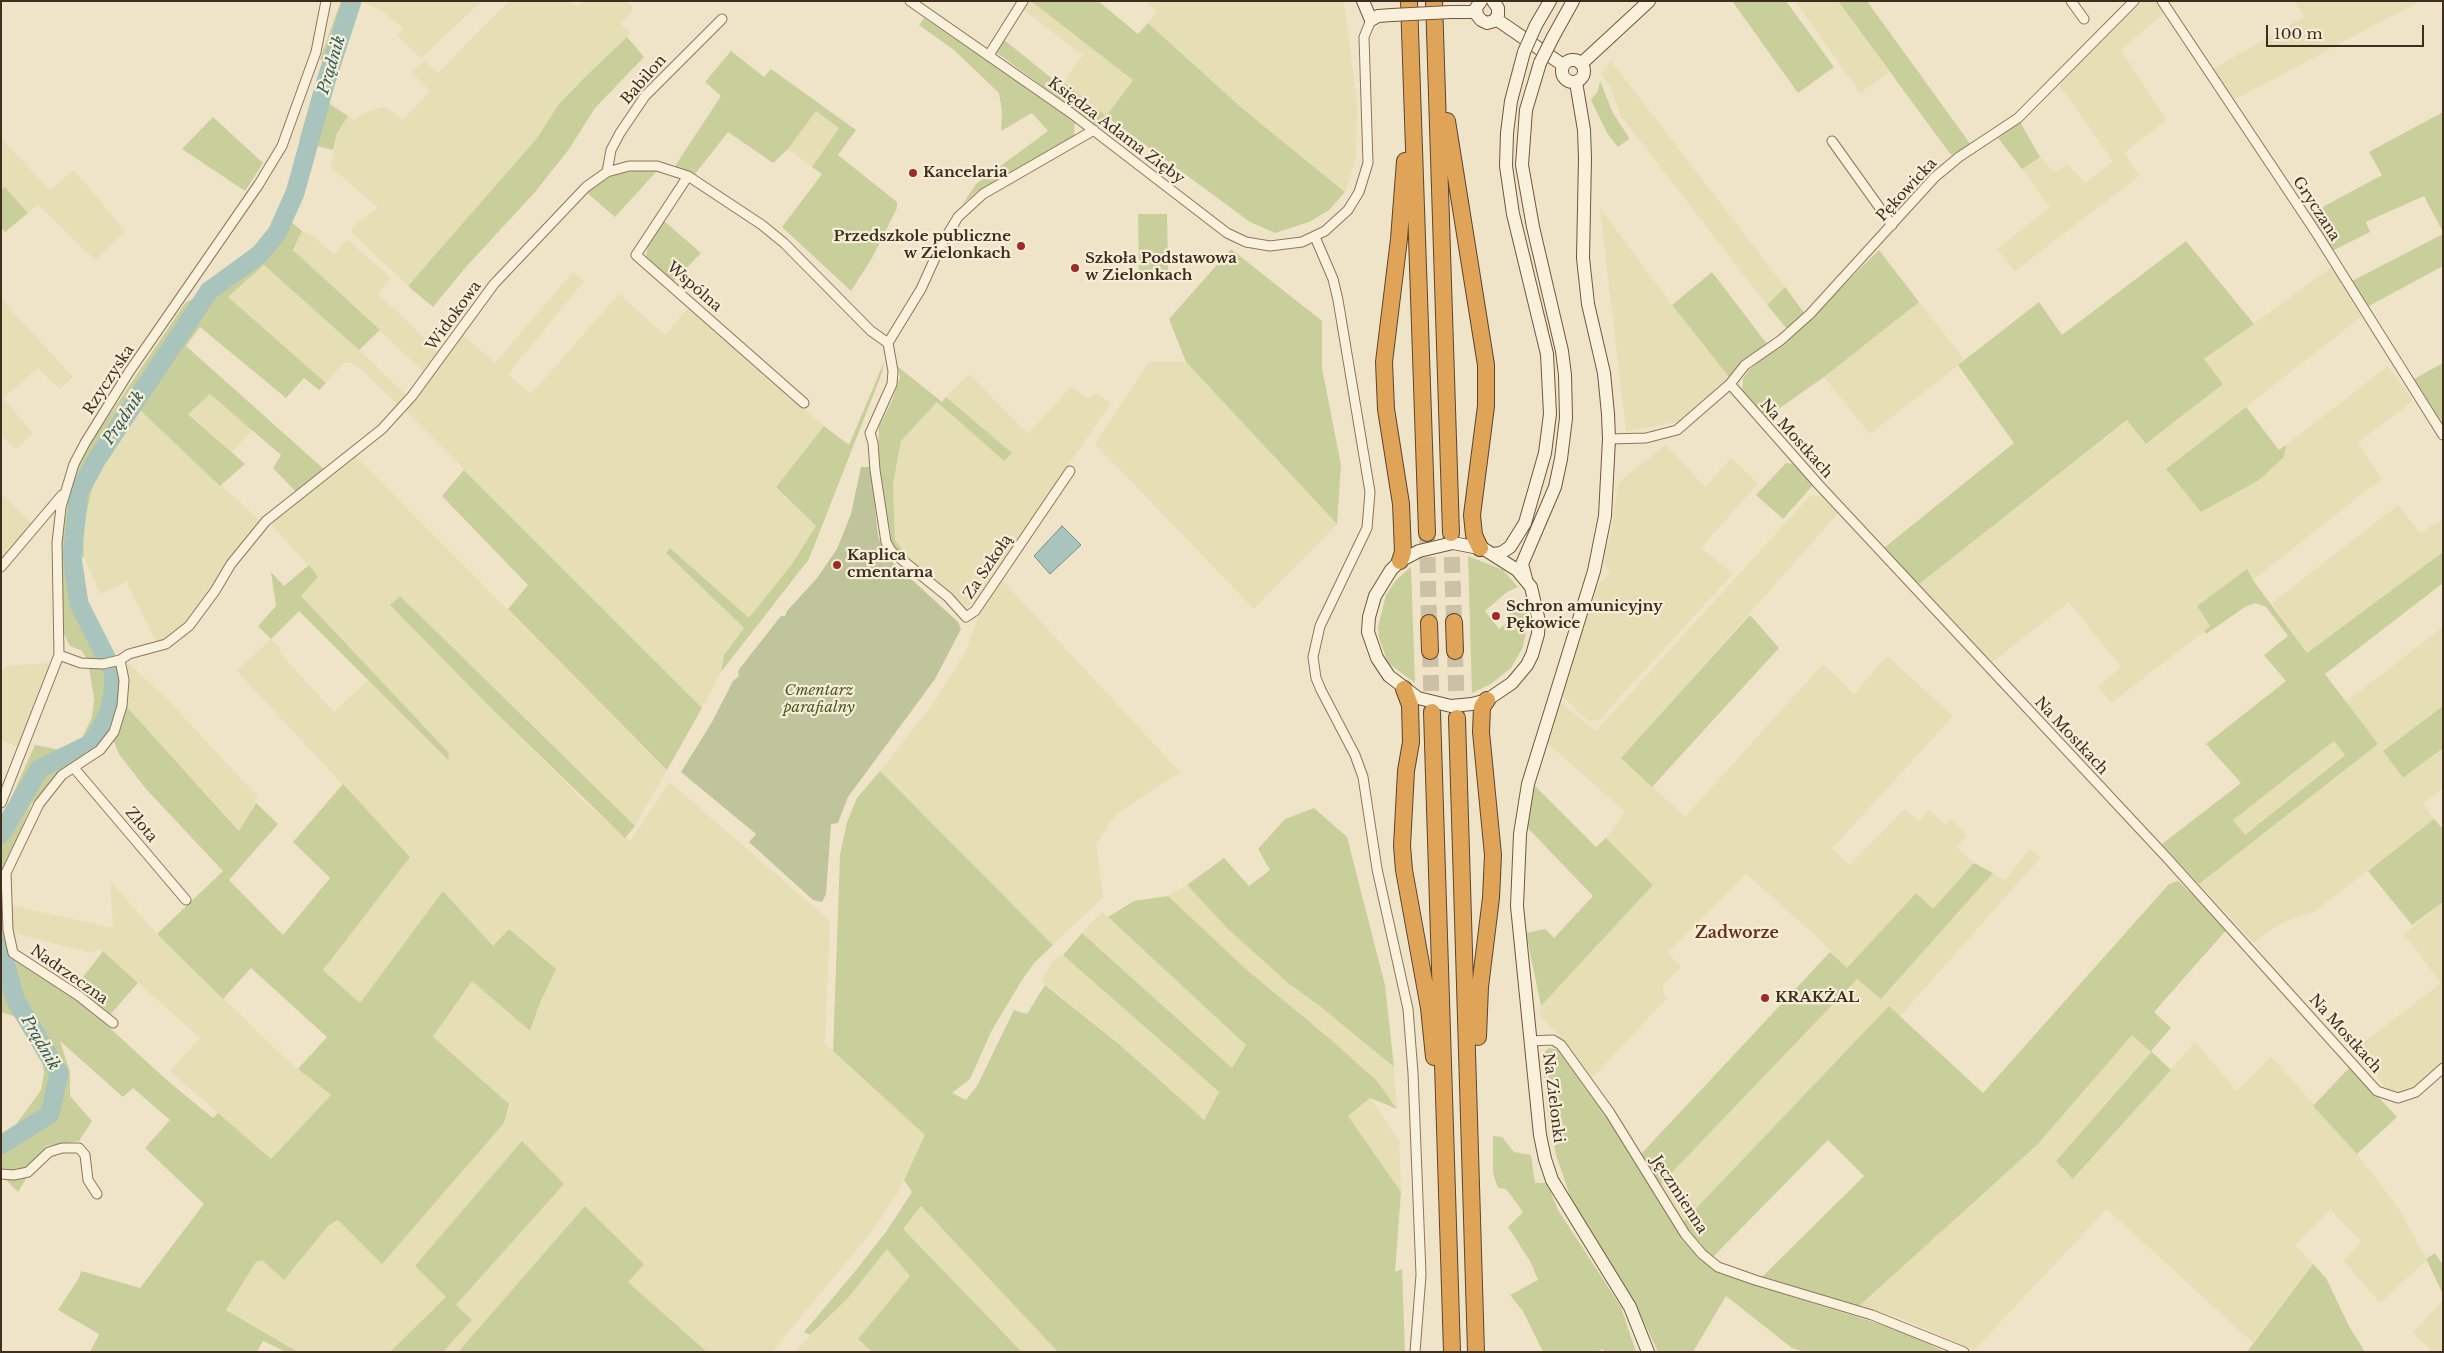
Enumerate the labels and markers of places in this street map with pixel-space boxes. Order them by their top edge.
place label: Kancelaria [923,164,1008,182]
marker: Kancelaria [907,167,919,179]
place label: Przedszkole publiczne w Zielonkach [833,228,1011,263]
marker: Przedszkole publiczne w Zielonkach [1015,240,1027,252]
place label: Szkoła Podstawowa w Zielonkach [1085,250,1237,285]
marker: Szkoła Podstawowa w Zielonkach [1069,262,1081,274]
place label: Kaplica cmentarna [847,547,933,582]
marker: Kaplica cmentarna [831,559,843,571]
place label: Schron amunicyjny Pękowice [1506,598,1663,633]
marker: Schron amunicyjny Pękowice [1490,610,1502,622]
place label: KRAKŻAL [1775,989,1859,1007]
marker: KRAKŻAL [1759,992,1771,1004]

